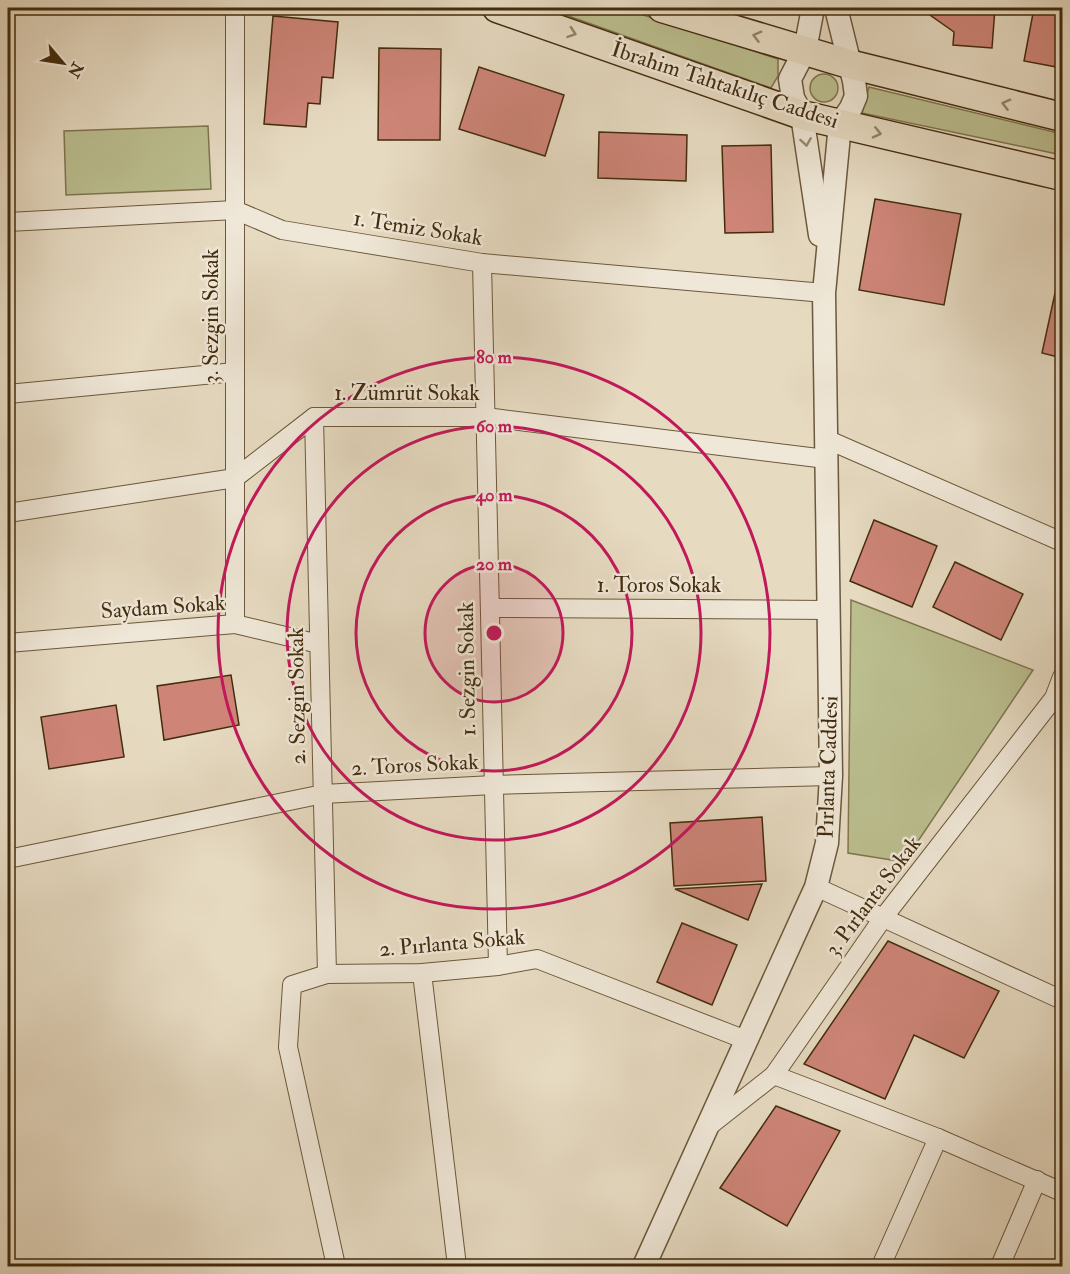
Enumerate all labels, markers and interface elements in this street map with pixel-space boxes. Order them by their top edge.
one-way arrow [566,26,577,39]
one-way arrow [752,31,762,44]
north arrow [33,33,93,93]
street label: İbrahim Tahtakılıç Caddesi [608,35,842,135]
text: N [63,58,88,81]
one-way arrow [1001,98,1011,111]
one-way arrow [872,125,882,138]
one-way arrow [800,138,812,147]
street label: 1. Temiz Sokak [351,204,485,252]
street label: 3. Sezgin Sokak [197,248,225,383]
text: 80 m [476,346,513,369]
street label: 1. Zümrüt Sokak [334,379,480,407]
text: 60 m [476,415,513,438]
text: 40 m [475,484,513,507]
text: 20 m [476,553,513,576]
street label: 1. Toros Sokak [597,571,722,599]
street label: Saydam Sokak [100,589,227,625]
street label: 1. Sezgin Sokak [452,601,482,736]
centre of rings [484,623,504,643]
street label: 2. Sezgin Sokak [282,627,312,765]
street label: Pırlanta Caddesi [812,695,844,839]
street label: 2. Toros Sokak [351,748,480,782]
street label: 3. Pırlanta Sokak [819,830,928,962]
street label: 2. Pırlanta Sokak [378,923,527,963]

